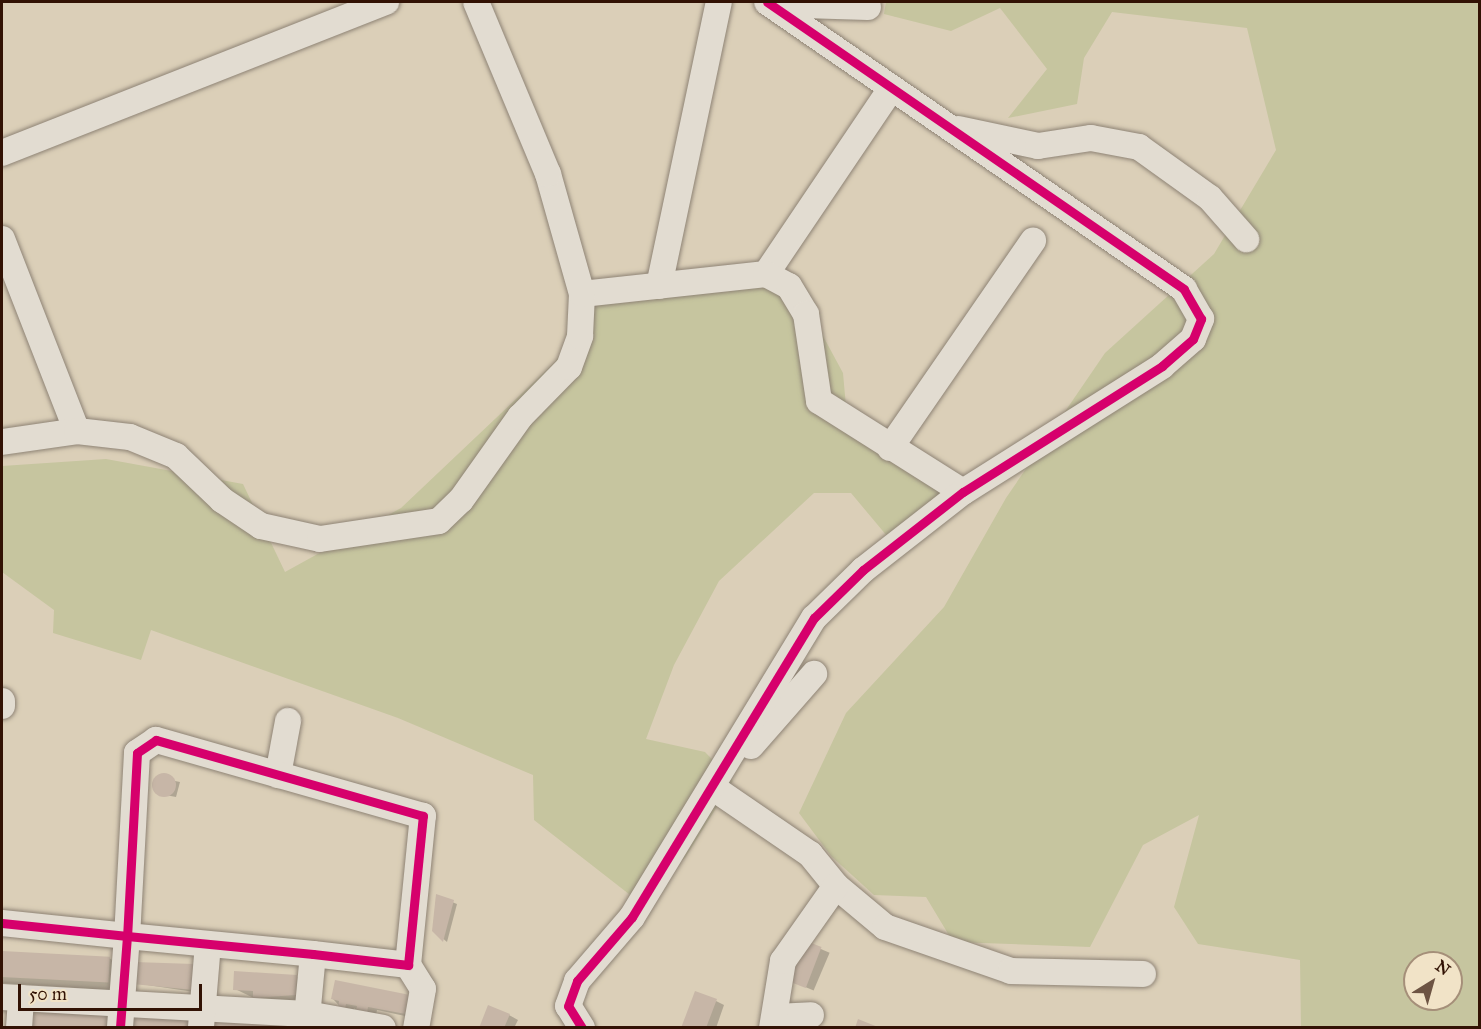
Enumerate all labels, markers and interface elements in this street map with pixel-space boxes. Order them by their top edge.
north arrow [1403,951,1463,1011]
text: N [1432,956,1454,979]
scale bar [21,972,206,1010]
text: 50 m [29,983,67,1005]

